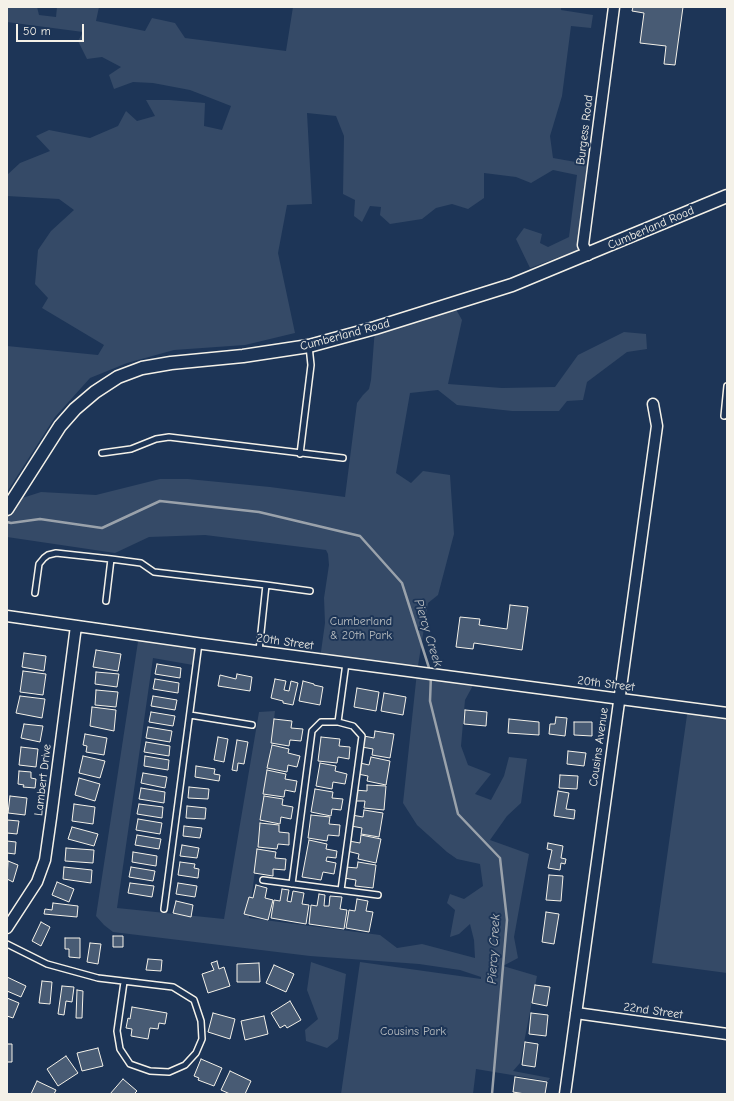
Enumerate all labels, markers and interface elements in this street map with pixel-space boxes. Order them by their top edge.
scale bar [18,16,86,42]
text: 50 m [23,24,51,38]
street label: Burgess Road [574,94,596,166]
street label: Cumberland Road [606,203,696,253]
street label: Cumberland Road [299,316,391,354]
water label: Piercy Creek [410,597,446,669]
park label: Cumberland & 20th Park [330,615,392,643]
street label: 20th Street [256,631,314,653]
street label: 20th Street [577,673,635,695]
street label: Cousins Avenue [586,707,612,787]
street label: Lambert Drive [31,743,55,817]
water label: Piercy Creek [484,914,504,984]
street label: 22nd Street [622,1000,684,1022]
park label: Cousins Park [380,1025,446,1039]

